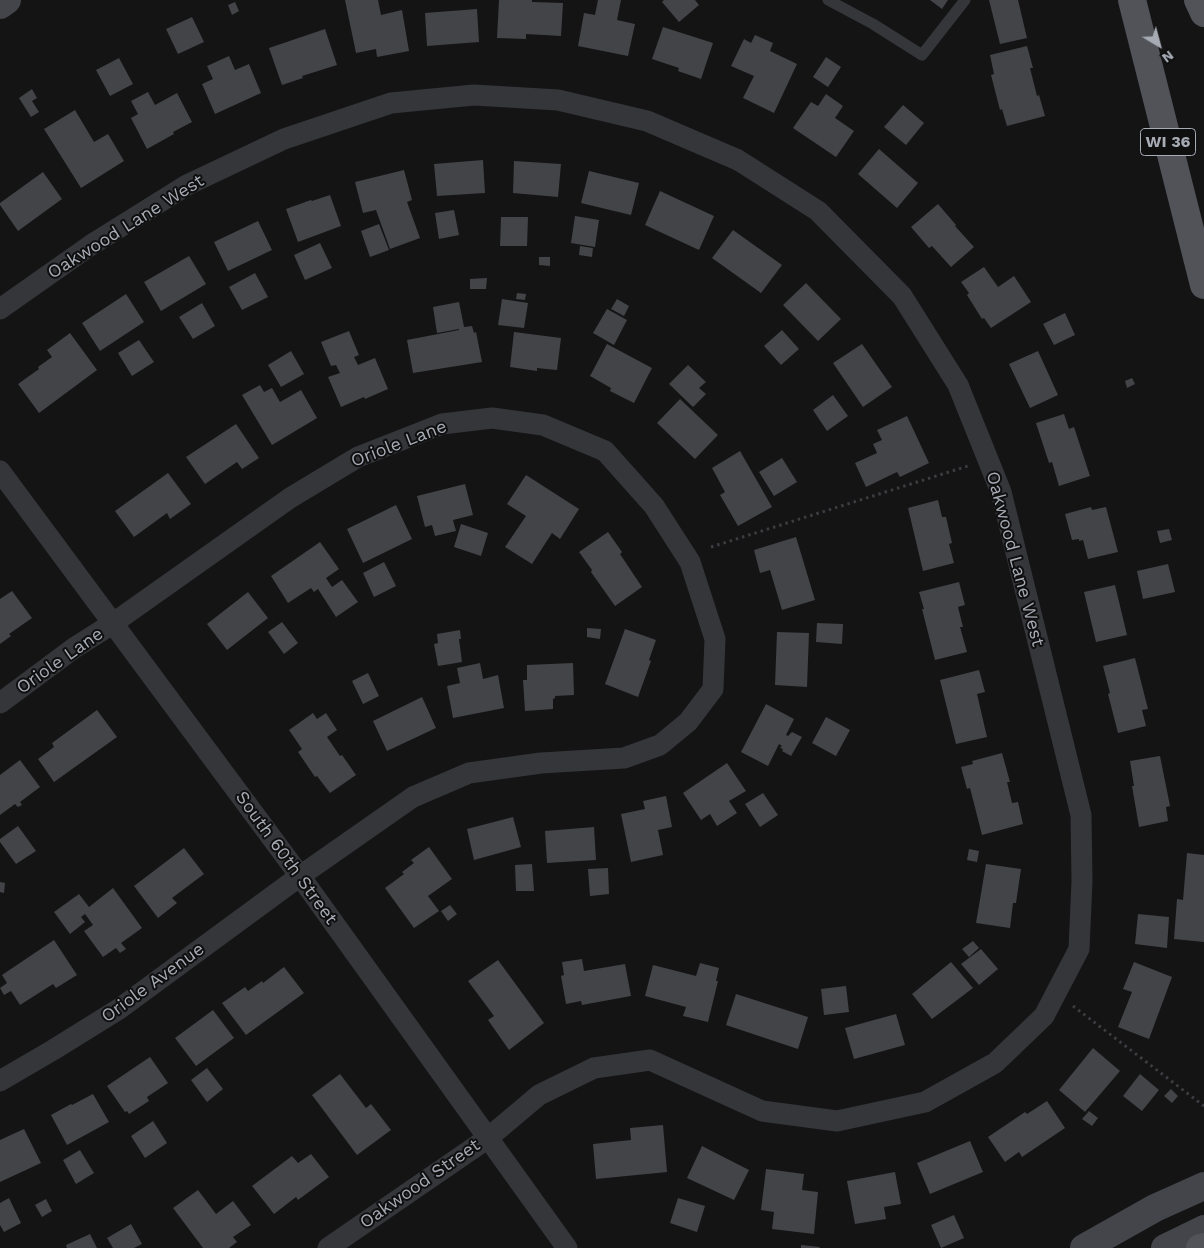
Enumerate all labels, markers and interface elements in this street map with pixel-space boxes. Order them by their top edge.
north arrow [1134,20,1184,70]
text: N [1159,47,1177,66]
road number: WI 36 [1140,128,1196,156]
street label: Oakwood Lane West [44,170,208,284]
street label: Oriole Lane [348,416,450,472]
street label: Oakwood Lane West [981,469,1049,649]
street label: Oriole Lane [13,623,107,699]
street label: South 60th Street [230,787,342,929]
street label: Oriole Avenue [97,938,209,1028]
street label: Oakwood Street [356,1134,484,1234]

